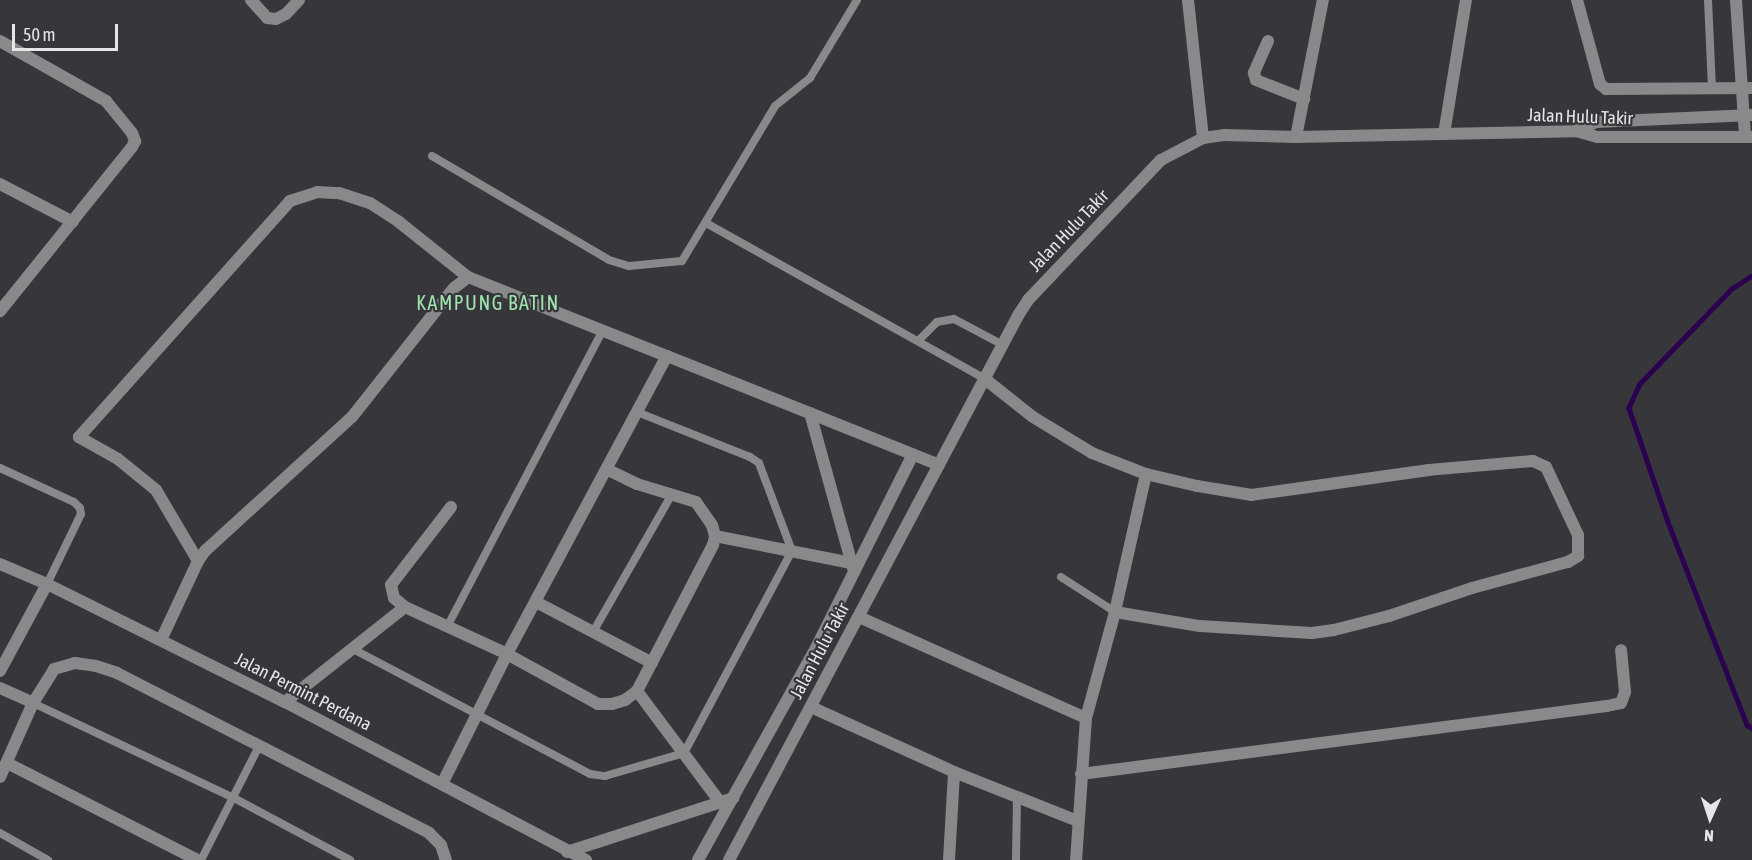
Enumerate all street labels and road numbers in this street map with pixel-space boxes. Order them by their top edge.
street label: Jalan Hulu Takir [1527,104,1633,130]
street label: Jalan Hulu Takir [1025,186,1113,276]
street label: Jalan Hulu Takir [786,599,854,703]
street label: Jalan Permint Perdana [231,648,375,736]

